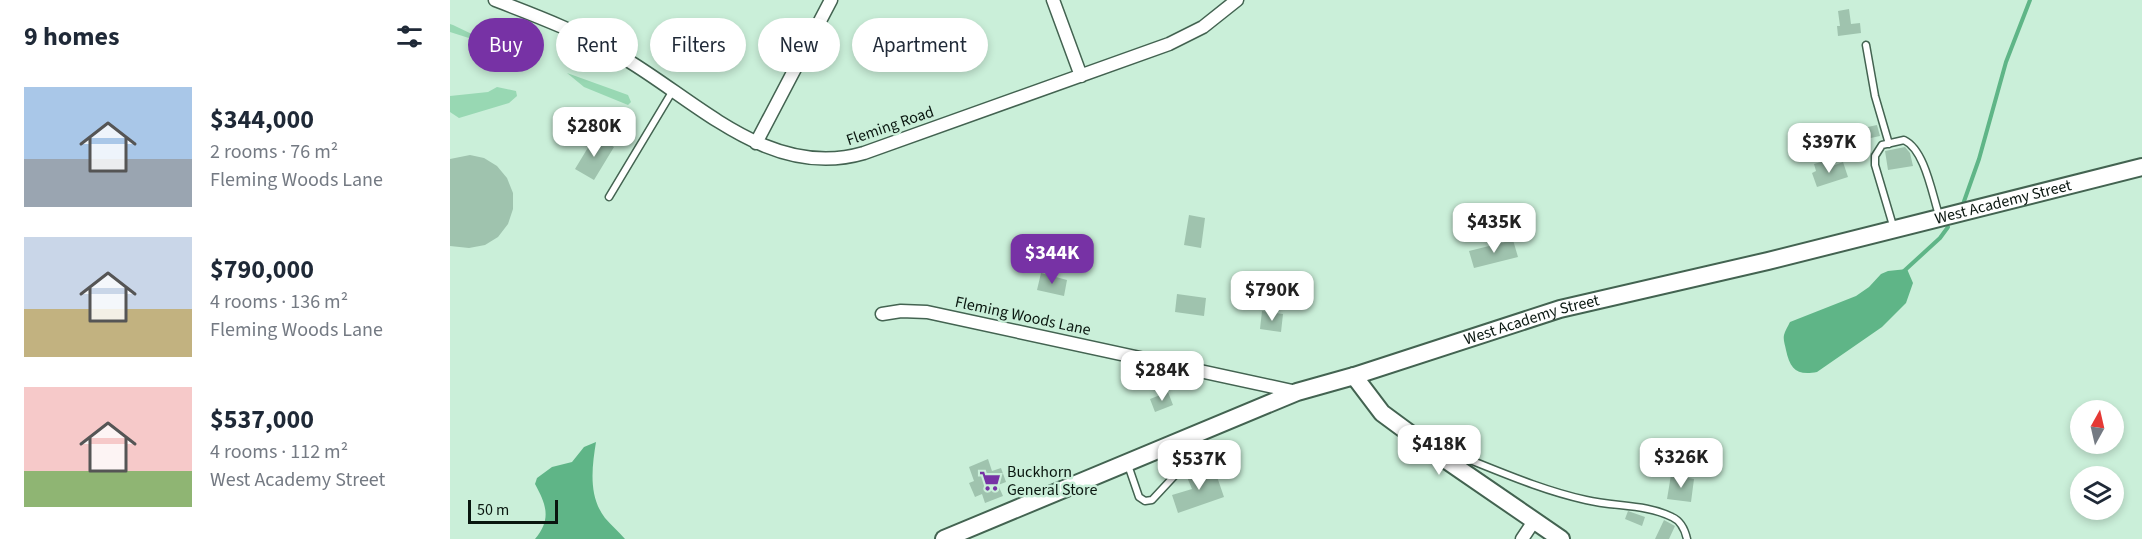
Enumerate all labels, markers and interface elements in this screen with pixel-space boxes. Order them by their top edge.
text: 9 homes [24,18,119,55]
chip: Buy [468,18,544,72]
chip: Rent [556,18,638,72]
chip: Filters [650,18,746,72]
chip: New [758,18,840,72]
chip: Apartment [852,18,988,72]
icon: filters [393,20,426,53]
text: $344,000 [210,101,314,138]
street label: Fleming Road [843,101,937,151]
pin: $280K [552,107,636,158]
icon: home [72,111,144,183]
text: $280K [567,112,621,140]
pin: $397K [1787,123,1871,174]
text: $397K [1802,128,1856,156]
text: 2 rooms · 76 m² [210,138,338,166]
text: Fleming Woods Lane [210,166,383,194]
street label: West Academy Street [1932,174,2074,230]
pin: $435K [1452,203,1536,254]
text: $435K [1467,208,1521,236]
pin: $344K [1010,234,1094,285]
text: $344K [1025,239,1079,267]
text: $790,000 [210,251,314,288]
icon: home [72,261,144,333]
pin: $790K [1230,271,1314,322]
text: $790K [1245,276,1299,304]
text: 4 rooms · 136 m² [210,288,348,316]
street label: West Academy Street [1461,289,1602,351]
street label: Fleming Woods Lane [953,291,1093,341]
text: Fleming Woods Lane [210,316,383,344]
pin: $284K [1120,351,1204,402]
text: $284K [1135,356,1189,384]
north arrow [2070,400,2124,454]
map controls [2070,400,2124,520]
text: $537,000 [210,401,314,438]
icon: home [72,411,144,483]
pin: $418K [1397,425,1481,476]
text: $418K [1412,430,1466,458]
text: 4 rooms · 112 m² [210,438,348,466]
pin: $326K [1639,438,1723,489]
pin: $537K [1157,440,1241,491]
text: $326K [1654,443,1708,471]
text: $537K [1172,445,1226,473]
place label: Buckhorn General Store [1007,461,1097,501]
text: West Academy Street [210,466,385,494]
button: layers [2070,466,2124,520]
supermarket icon: Buckhorn General Store [978,469,1002,493]
scale bar [468,497,558,524]
text: 50 m [477,499,509,521]

